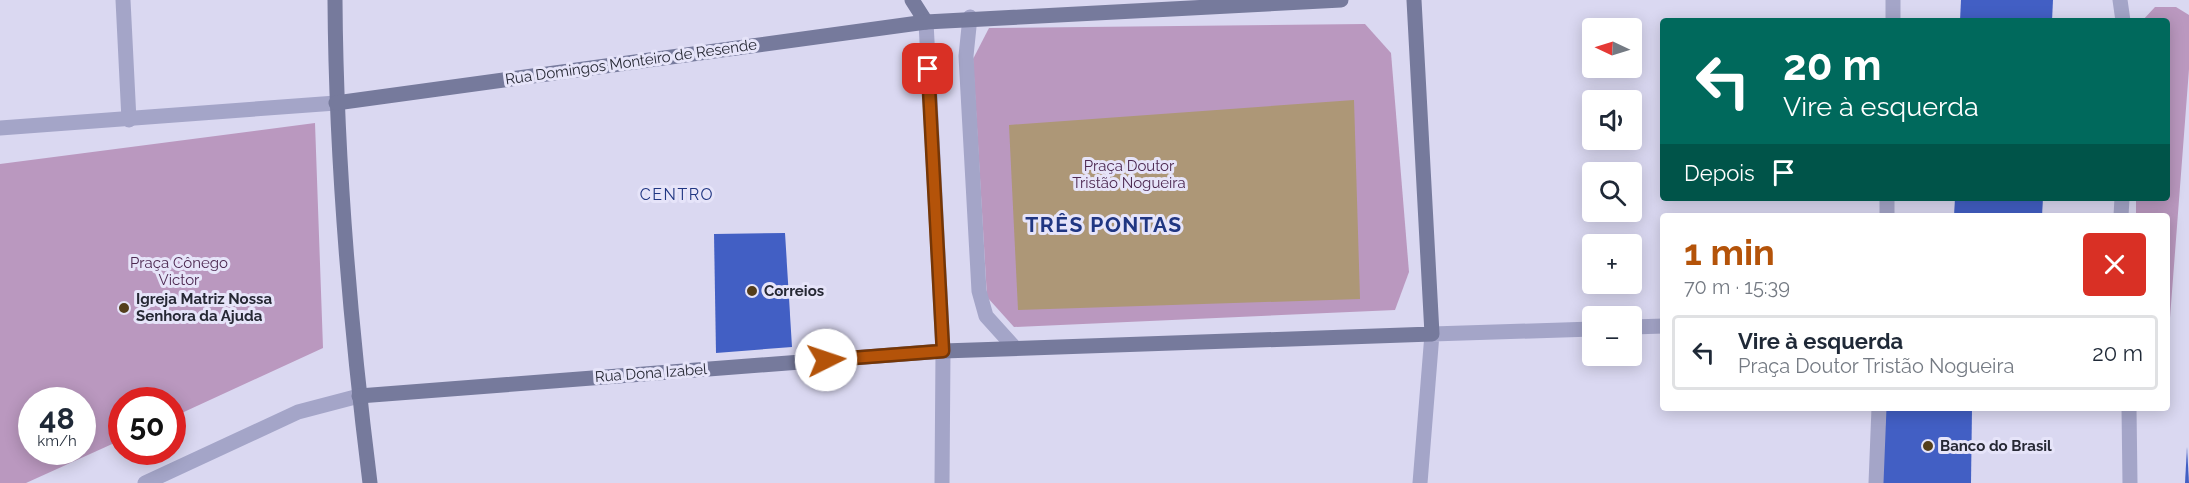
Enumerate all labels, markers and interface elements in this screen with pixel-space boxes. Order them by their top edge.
north arrow [1582,18,1642,78]
map controls [1582,18,1642,366]
street label: Rua Domingos Monteiro de Resende [504,35,758,89]
text: 20 m [1783,41,1882,90]
icon: left [1684,42,1762,120]
pin [902,43,953,94]
icon: arrive [911,52,944,85]
button: sound [1582,90,1642,150]
text: Vire à esquerda [1783,91,1979,122]
icon: arrive [1767,156,1800,189]
park label: Praça Doutor Tristão Nogueira [1072,157,1186,192]
text: Depois [1684,160,1755,186]
button: search [1582,162,1642,222]
district label: CENTRO [640,185,714,204]
district label: TRÊS PONTAS [1025,212,1183,237]
text: 1 min [1684,231,1775,273]
button: close [2083,233,2146,296]
button: + [1582,234,1642,294]
park label: Praça Cônego Victor [130,254,228,289]
text: 70 m · 15:39 [1684,275,1790,299]
place label: Correios [764,282,824,300]
marker: Correios [745,284,759,298]
place label: Igreja Matriz Nossa Senhora da Ajuda [136,290,273,325]
marker: Igreja Matriz Nossa Senhora da Ajuda [117,301,131,315]
button: − [1582,306,1642,366]
position arrow [794,328,858,392]
text: Vire à esquerda [1738,328,1903,354]
icon: left [1687,336,1720,369]
text: 20 m [2092,340,2143,366]
text: Praça Doutor Tristão Nogueira [1738,354,2014,378]
street label: Rua Dona Izabel [594,360,709,386]
speed limit sign: 50 [108,387,186,465]
text: 48 [39,401,75,436]
text: km/h [37,432,77,450]
place label: Banco do Brasil [1940,437,2052,455]
marker: Banco do Brasil [1921,439,1935,453]

